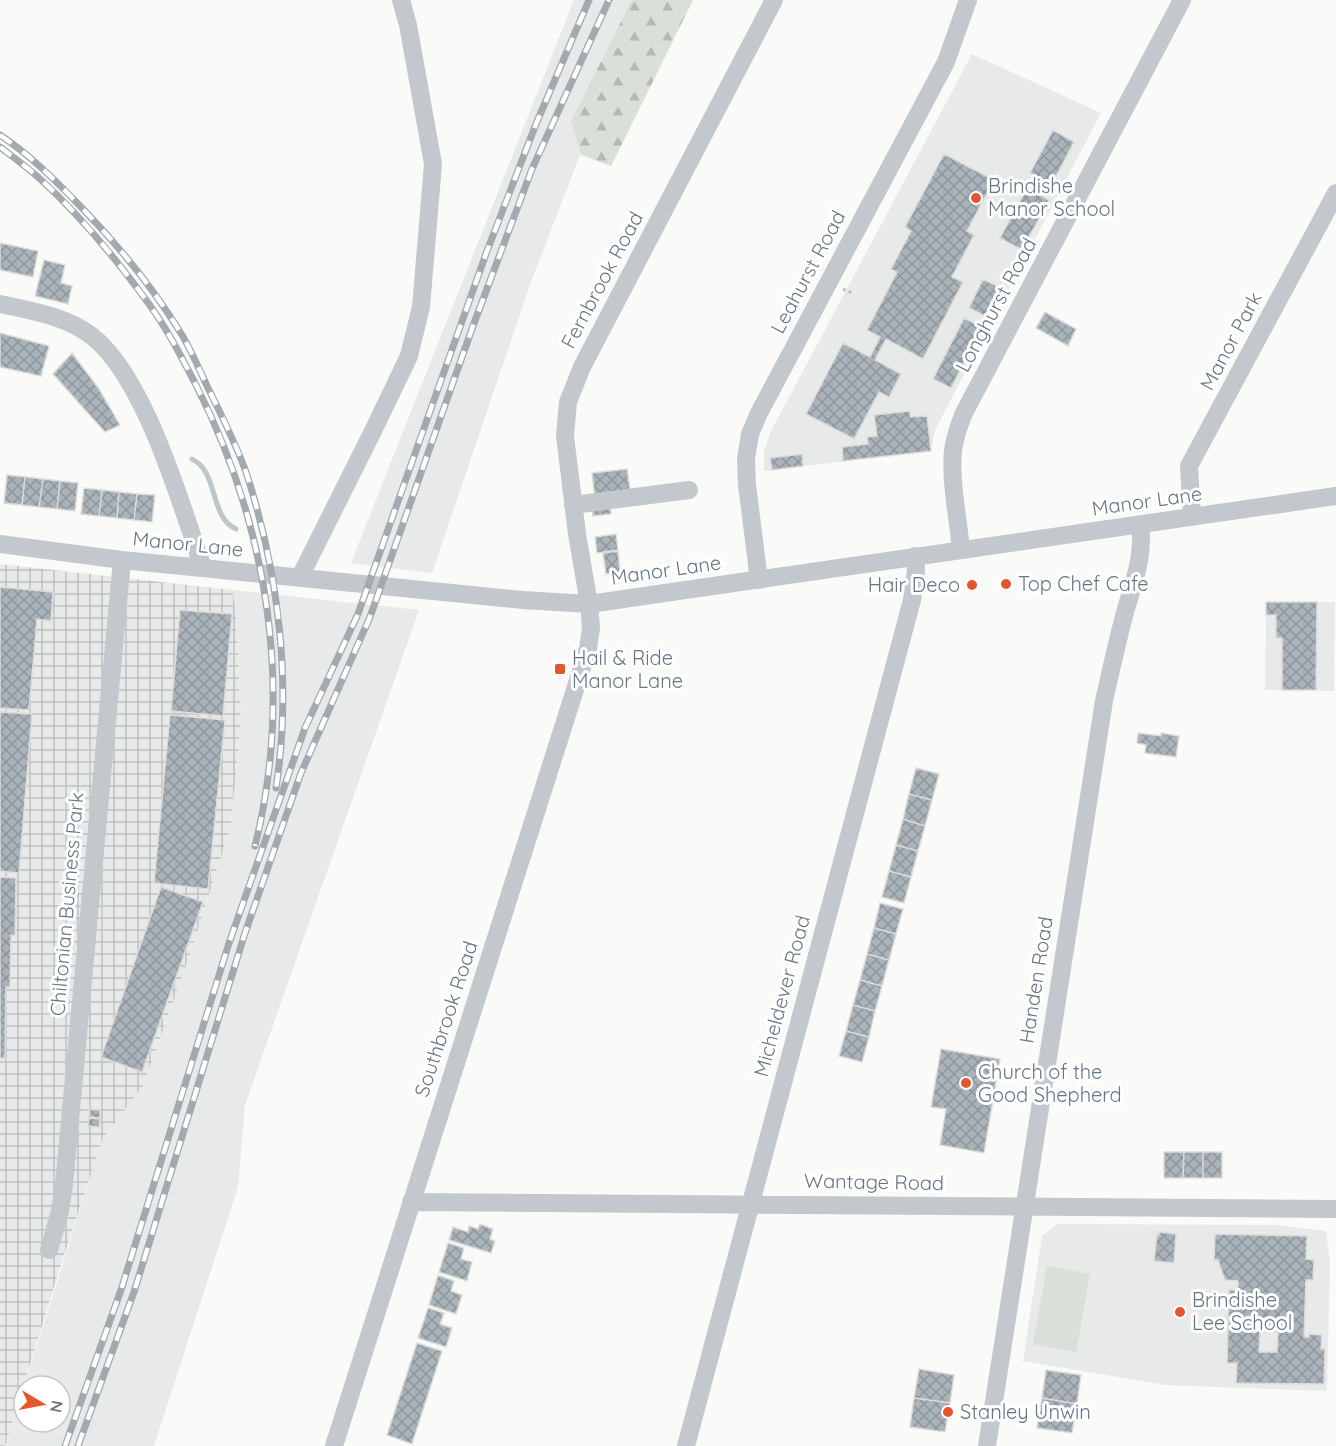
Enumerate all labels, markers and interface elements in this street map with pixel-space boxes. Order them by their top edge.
place label: Brindishe Manor School [988,173,1115,221]
marker: Brindishe Manor School [969,191,983,205]
street label: Leahurst Road [765,206,850,338]
street label: Fernbrook Road [555,207,648,352]
street label: Longhurst Road [950,233,1041,376]
street label: Manor Park [1194,287,1267,394]
street label: Manor Lane [1090,480,1204,521]
street label: Manor Lane [132,525,245,562]
street label: Manor Lane [609,549,723,590]
place label: Top Chef Cafe [1018,571,1149,596]
place label: Hair Deco [868,572,960,597]
marker: Top Chef Cafe [999,577,1013,591]
marker: Hair Deco [965,578,979,592]
place label: Hail & Ride Manor Lane [572,645,683,693]
marker: Hail & Ride Manor Lane [553,662,567,676]
street label: Chiltonian Business Park [44,791,89,1017]
street label: Micheldever Road [748,912,815,1079]
street label: Handen Road [1013,915,1058,1045]
street label: Southbrook Road [409,938,482,1100]
place label: Church of the Good Shepherd [978,1059,1122,1107]
marker: Church of the Good Shepherd [959,1076,973,1090]
street label: Wantage Road [804,1168,944,1195]
place label: Brindishe Lee School [1192,1287,1292,1335]
marker: Brindishe Lee School [1173,1305,1187,1319]
north arrow [12,1374,72,1434]
text: N [46,1399,68,1414]
place label: Stanley Unwin [960,1399,1091,1424]
marker: Stanley Unwin [941,1405,955,1419]

